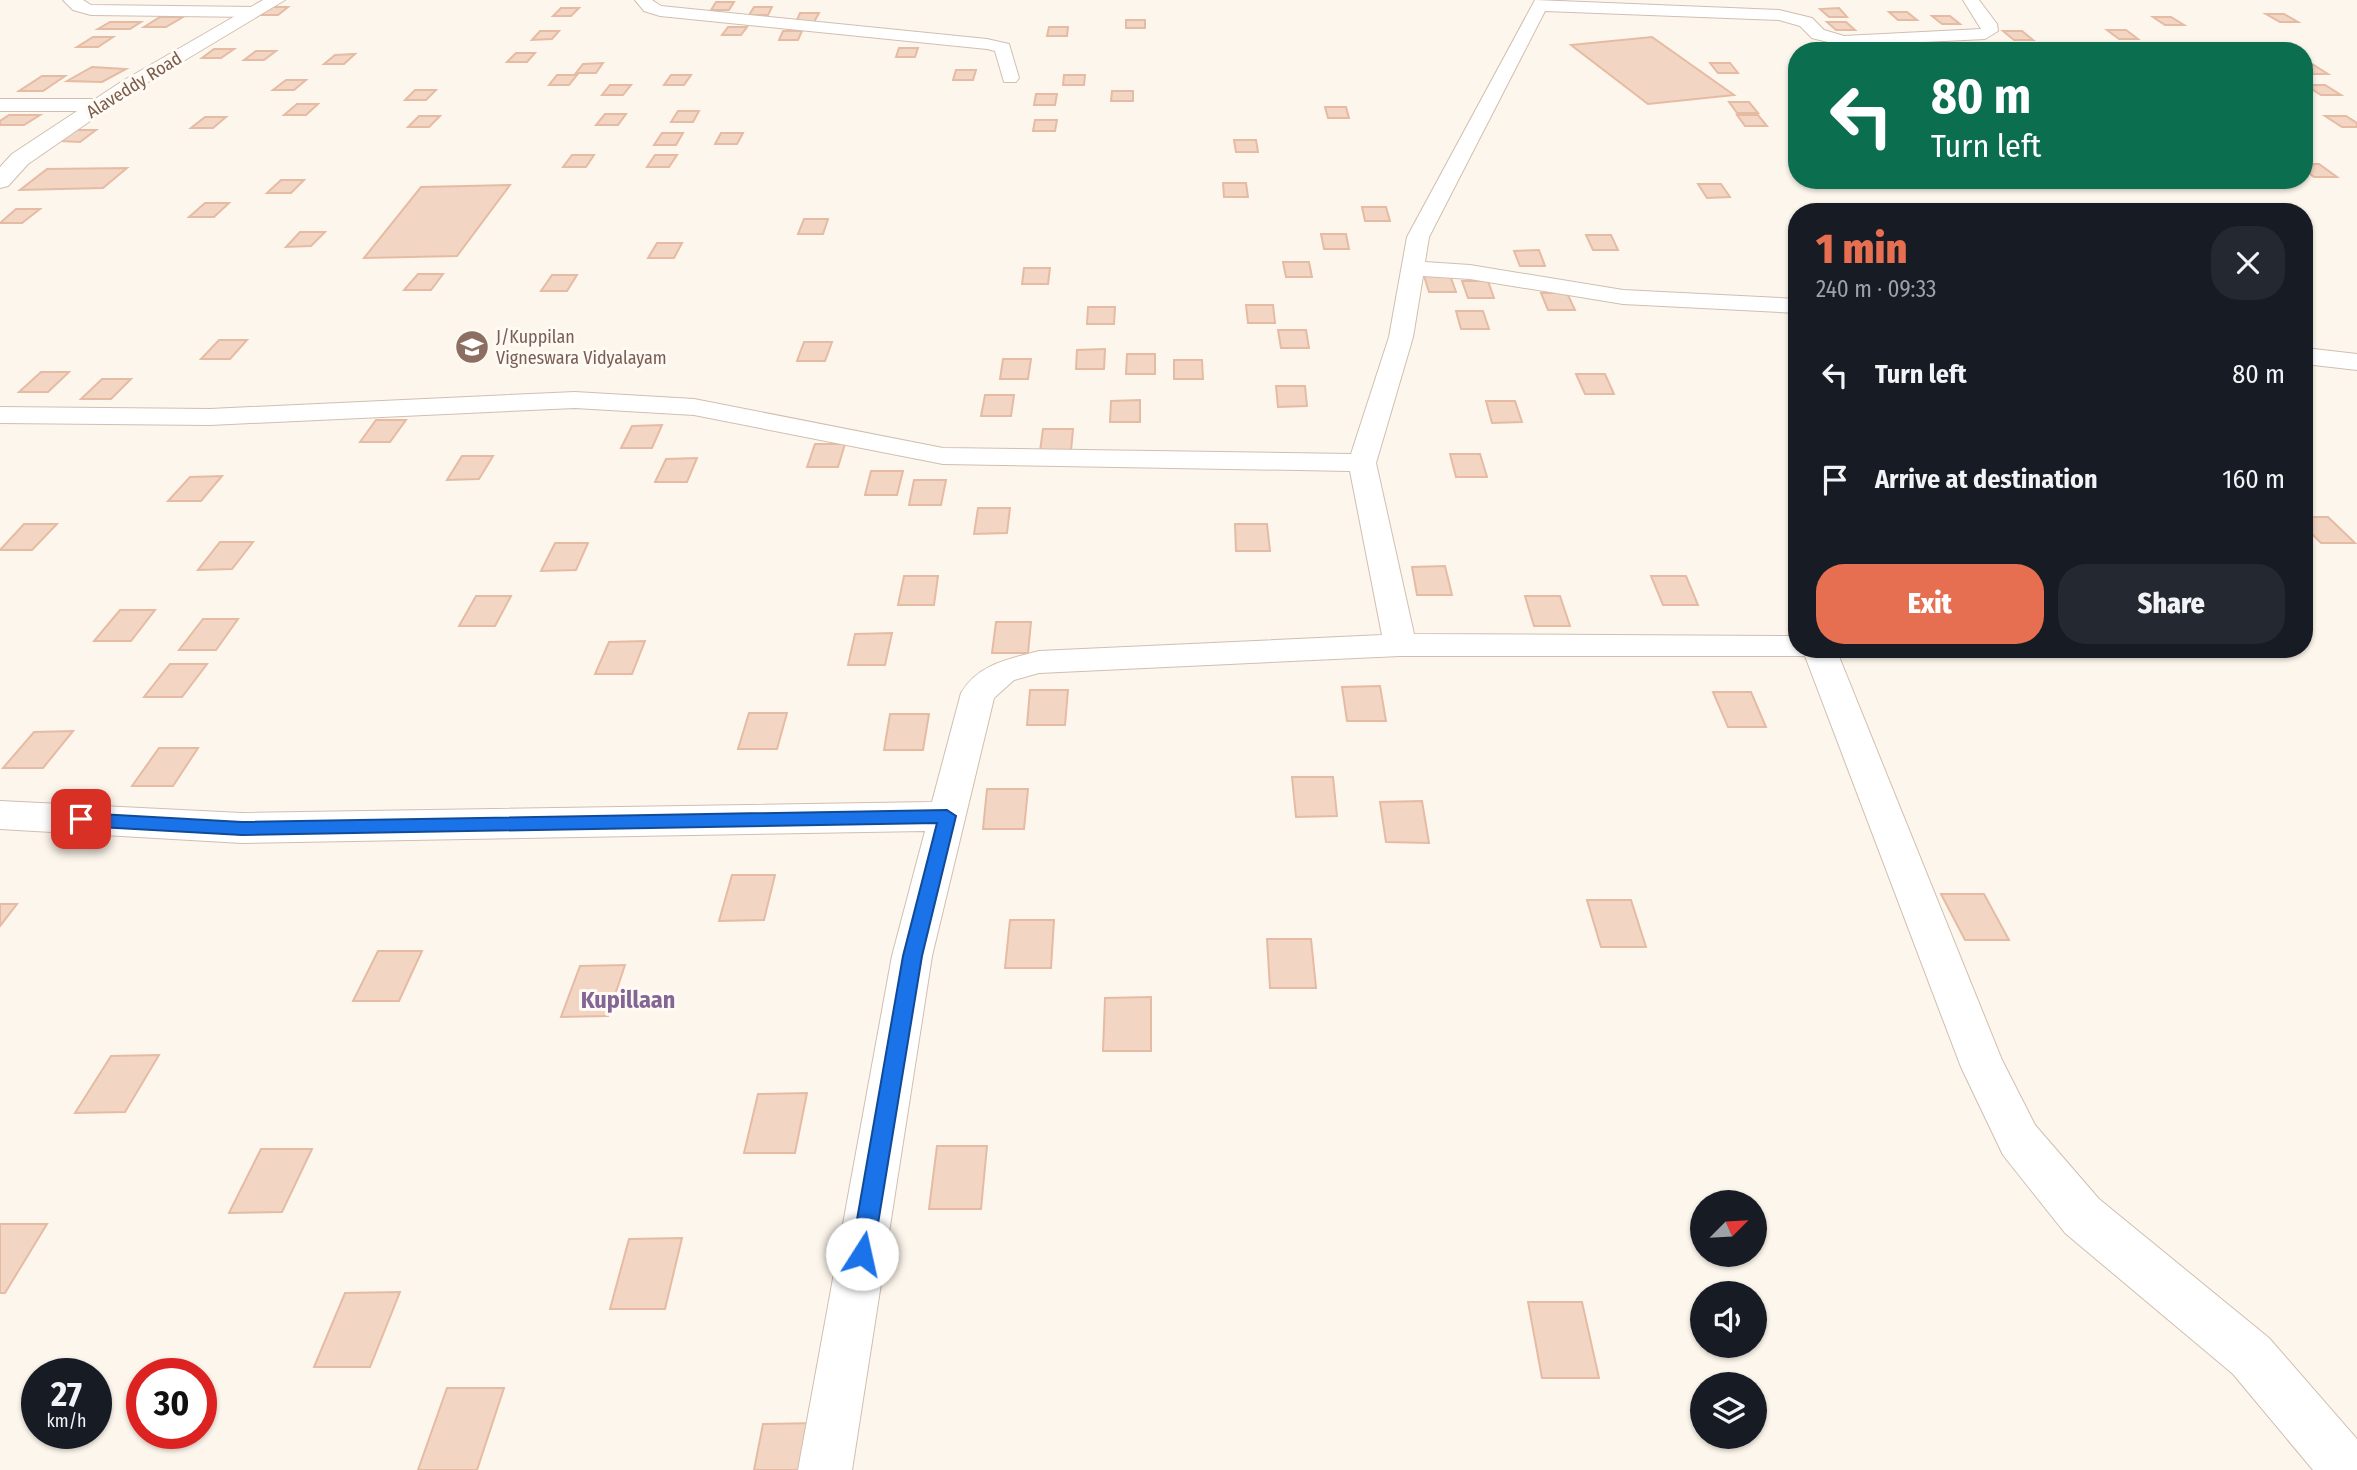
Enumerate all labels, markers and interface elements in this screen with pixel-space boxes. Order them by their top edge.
street label: Alaveddy Road [82,47,186,123]
text: 80 m [1931,67,2031,126]
icon: left [1816,70,1907,161]
text: Turn left [1931,127,2041,165]
text: 1 min [1816,224,1907,274]
button: close [2211,226,2285,300]
text: 240 m · 09:33 [1816,275,1936,303]
place label: J/Kuppilan Vigneswara Vidyalayam [496,326,667,369]
school or university icon: J/Kuppilan Vigneswara Vidyalayam [453,328,491,366]
icon: left [1816,356,1854,394]
text: Turn left [1875,359,1967,390]
text: 80 m [2232,359,2285,390]
icon: arrive [1816,461,1854,499]
text: Arrive at destination [1875,464,2098,495]
text: 160 m [2222,464,2285,495]
button: Exit [1816,564,2044,644]
button: Share [2058,564,2285,644]
pin [51,789,111,849]
icon: arrive [62,800,100,838]
district label: Kupillaan [581,986,675,1014]
north arrow [1690,1190,1768,1267]
map controls [1690,1190,1767,1449]
position arrow [825,1217,899,1291]
button: sound [1690,1281,1767,1358]
speed limit sign: 30 [126,1358,217,1449]
button: layers [1690,1372,1767,1449]
text: 27 [51,1373,82,1415]
text: km/h [46,1410,87,1432]

